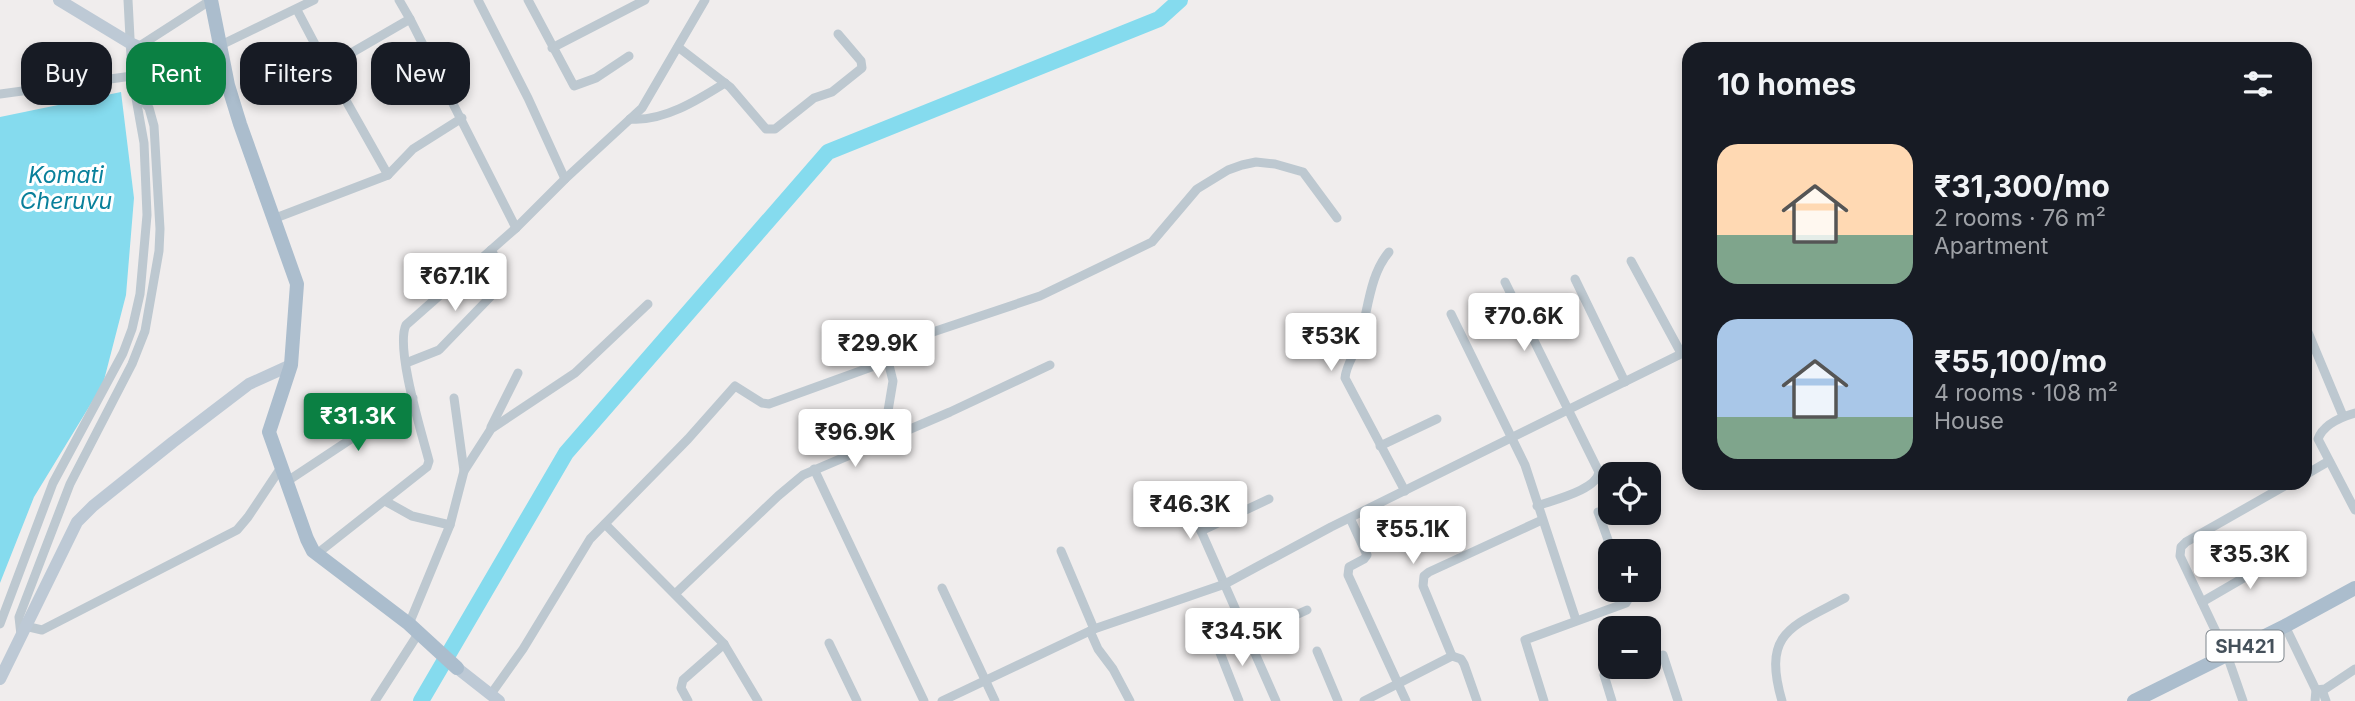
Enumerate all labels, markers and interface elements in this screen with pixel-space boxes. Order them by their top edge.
chip: Buy [21,42,112,105]
chip: Rent [126,42,226,105]
chip: Filters [240,42,357,105]
chip: New [371,42,470,105]
icon: filters [2239,65,2277,103]
text: 10 homes [1717,66,1856,102]
water label: Komati Cheruvu [20,161,112,215]
text: ₹31,300/mo [1934,168,2110,204]
icon: home [1773,172,1857,256]
text: 2 rooms · 76 m² [1934,204,2106,232]
text: Apartment [1934,232,2048,260]
pin: ₹67.1K [398,254,512,313]
text: ₹67.1K [420,262,490,290]
pin: ₹70.6K [1467,294,1581,353]
text: ₹70.6K [1484,302,1564,330]
pin: ₹53K [1290,314,1372,373]
pin: ₹29.9K [821,320,935,380]
text: ₹53K [1301,322,1361,350]
text: ₹29.9K [838,329,918,357]
text: ₹55,100/mo [1934,343,2107,379]
icon: home [1773,347,1857,431]
text: 4 rooms · 108 m² [1934,379,2118,407]
pin: ₹31.3K [301,393,415,453]
text: ₹31.3K [320,402,396,430]
text: House [1934,407,2004,435]
pin: ₹96.9K [798,410,912,469]
text: ₹96.9K [814,418,896,446]
map controls [1598,462,1661,679]
button: locate [1598,462,1661,525]
pin: ₹46.3K [1133,482,1247,541]
text: ₹46.3K [1149,490,1231,518]
pin: ₹55.1K [1356,506,1470,566]
text: ₹55.1K [1376,515,1450,543]
pin: ₹35.3K [2193,532,2307,591]
button: + [1598,539,1661,602]
text: ₹35.3K [2210,540,2290,568]
pin: ₹34.5K [1185,608,1299,668]
button: − [1598,616,1661,679]
text: ₹34.5K [1201,617,1283,645]
road number: SH421 [2206,631,2284,662]

